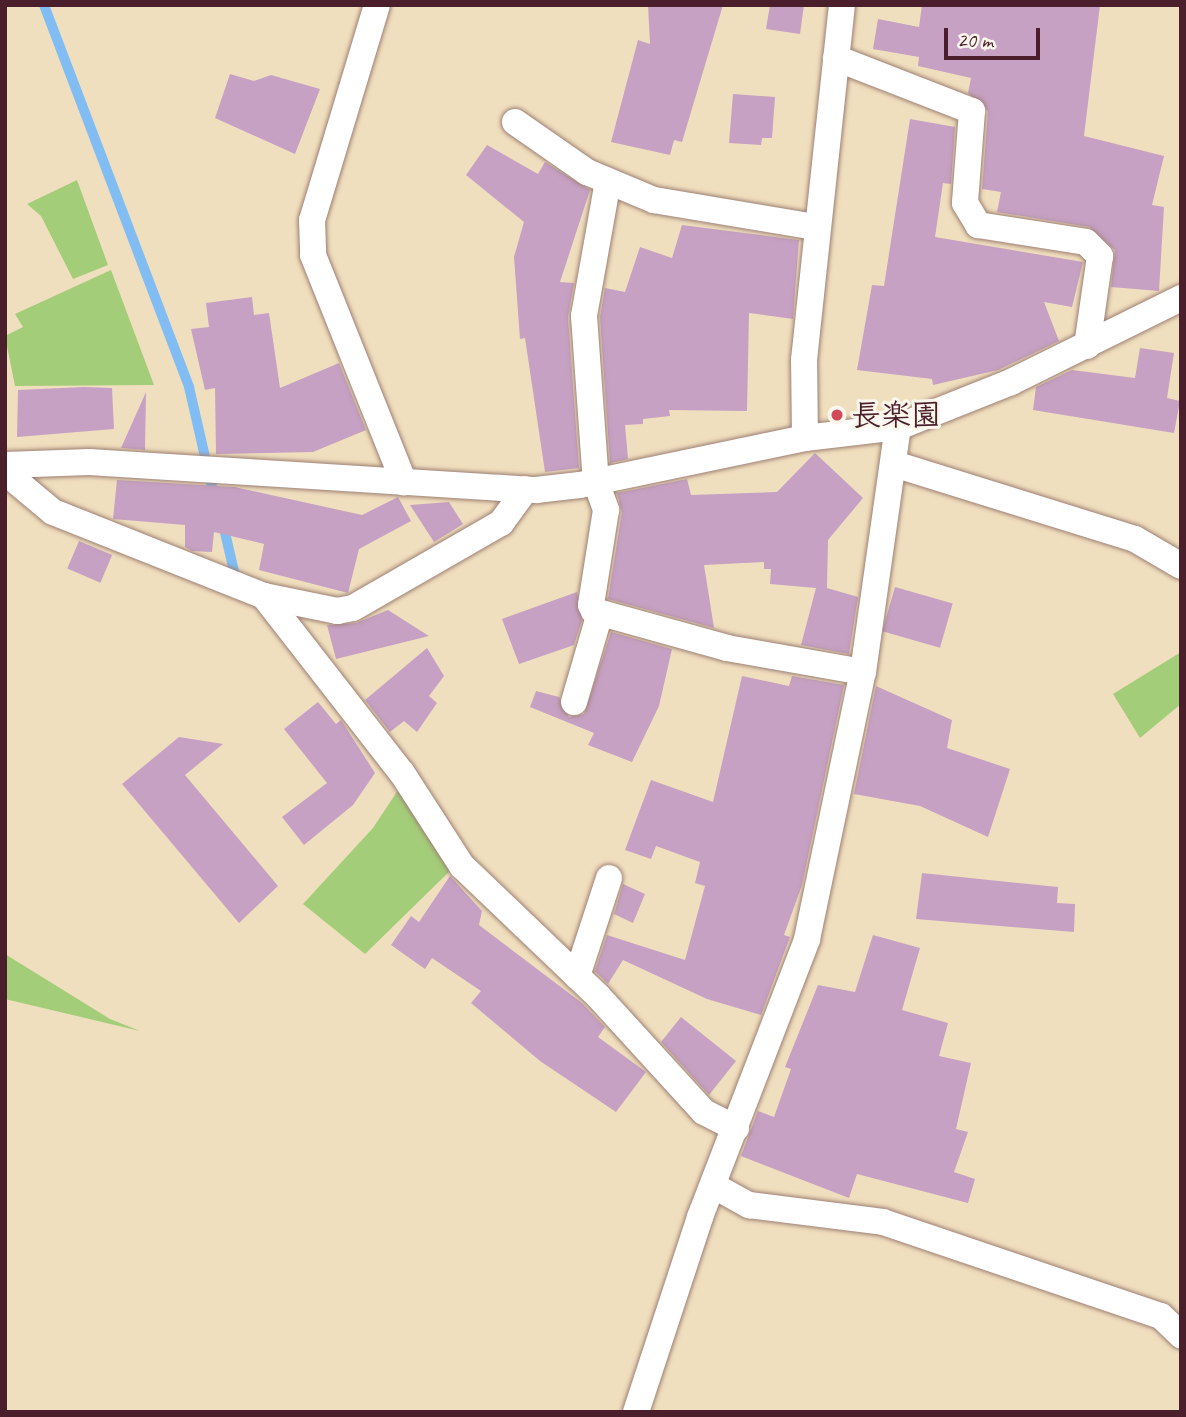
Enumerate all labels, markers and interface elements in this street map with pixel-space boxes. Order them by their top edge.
scale bar [948,14,1044,58]
text: 20 m [957,27,993,53]
place label: 長楽園 [851,397,941,433]
marker: 長楽園 [829,407,845,423]

